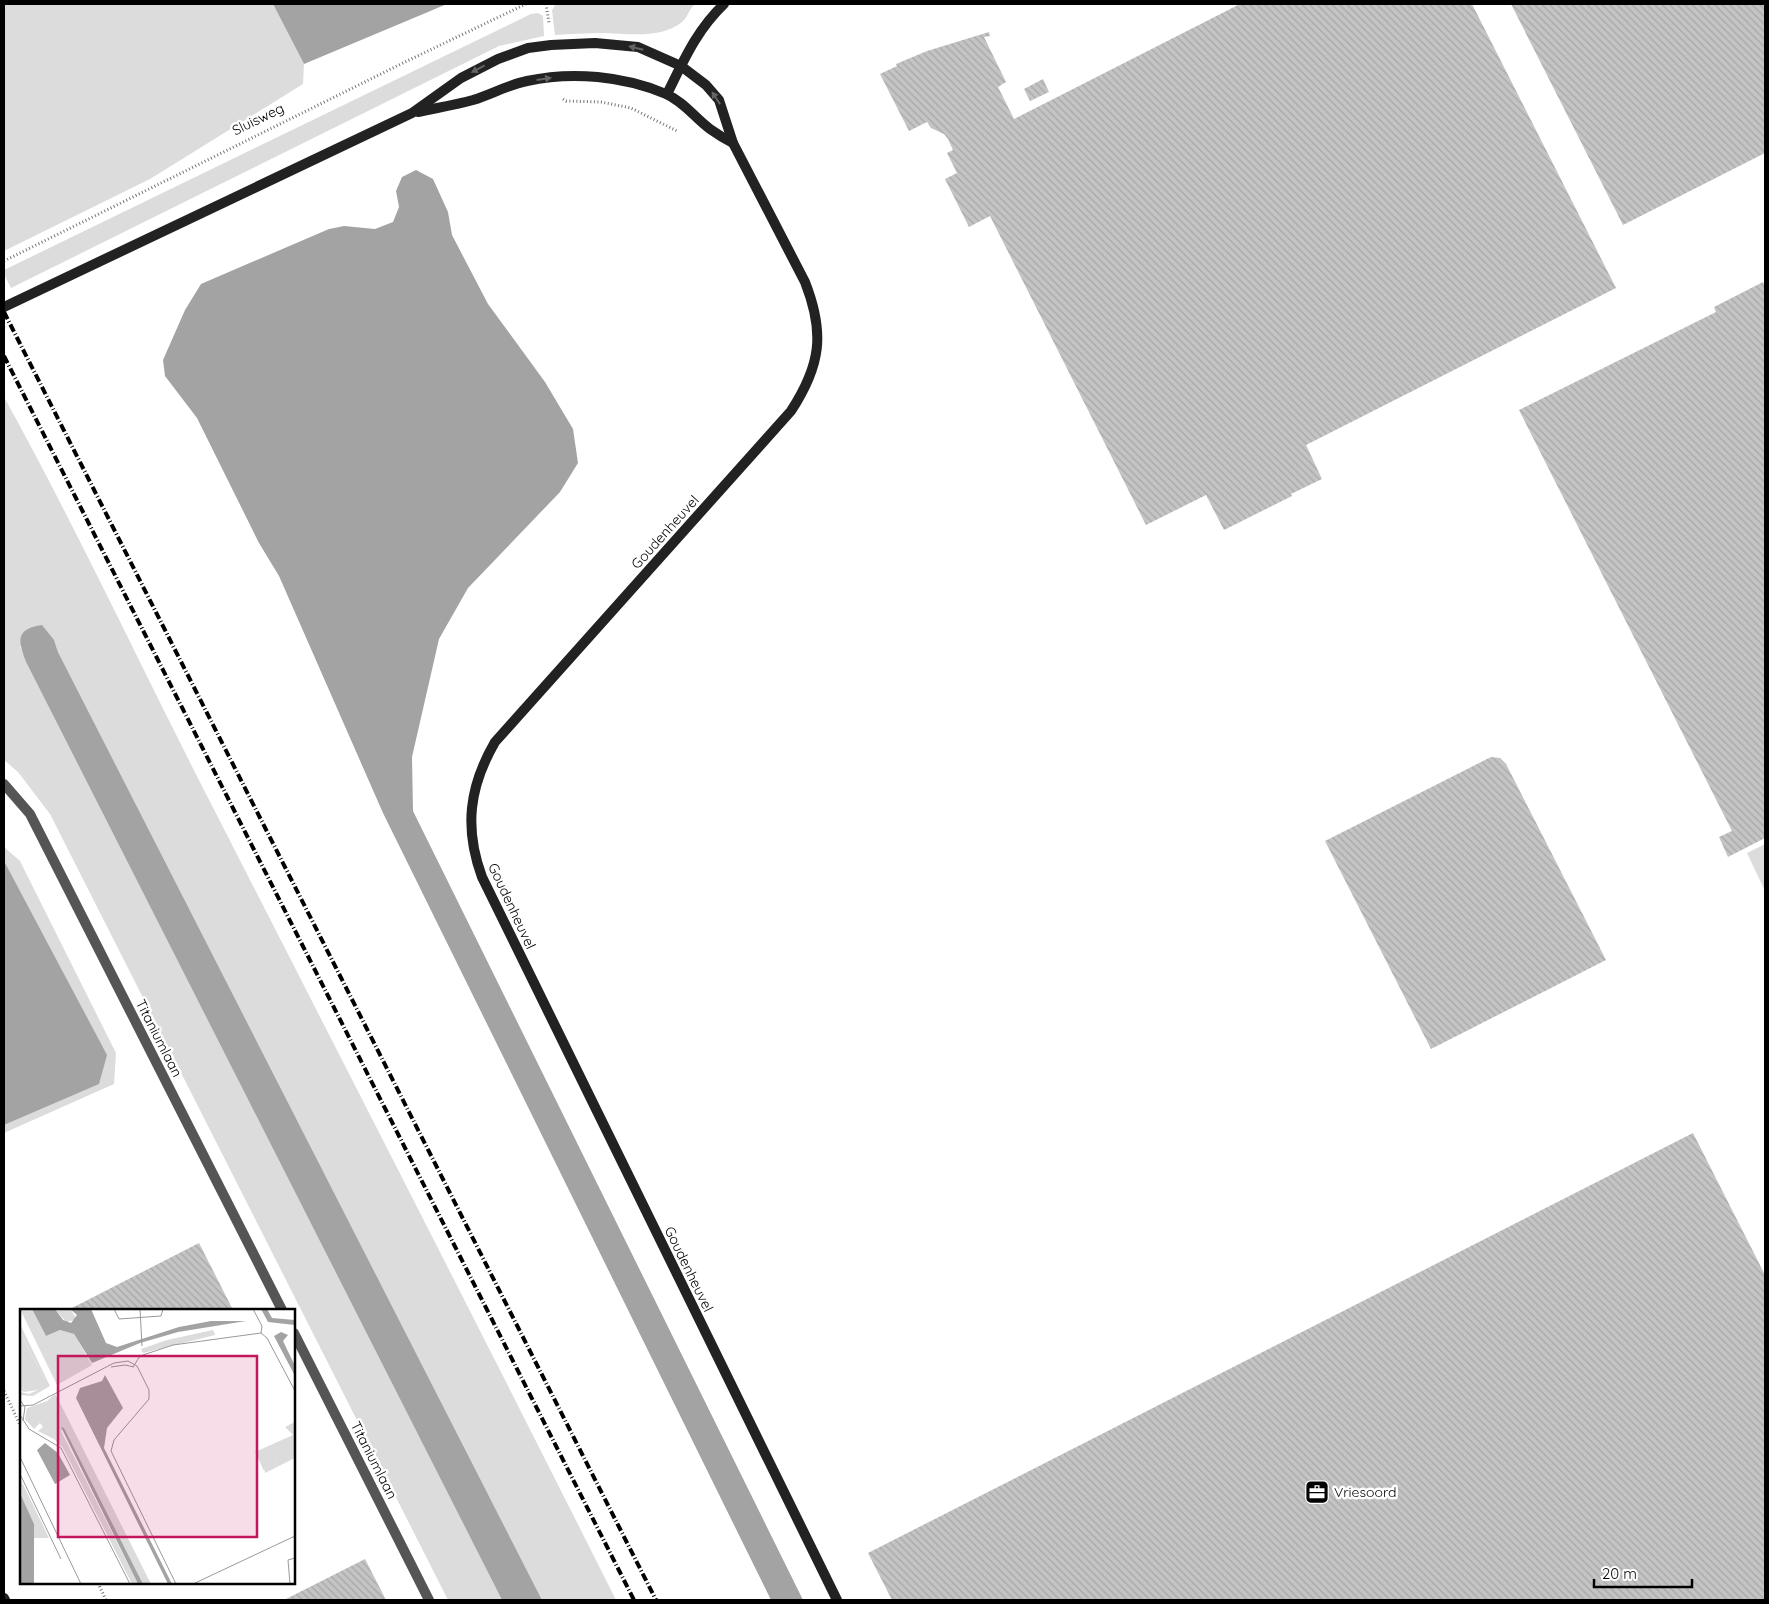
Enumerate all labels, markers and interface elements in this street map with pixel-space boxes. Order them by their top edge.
one-way arrow [628,44,643,52]
one-way arrow [471,65,485,73]
one-way arrow [536,74,552,82]
one-way arrow [711,91,721,105]
street label: Sluisweg [229,99,287,139]
street label: Goudenheuvel [627,491,703,573]
street label: Goudenheuvel [484,860,540,952]
street label: Titaniumlaan [132,996,186,1080]
street label: Goudenheuvel [661,1223,717,1315]
inset map [20,1309,295,1584]
street label: Titaniumlaan [347,1418,401,1502]
office icon: Vriesoord [1304,1479,1330,1505]
place label: Vriesoord [1334,1483,1396,1501]
scale bar [1594,1556,1692,1588]
text: 20 m [1602,1564,1637,1583]

